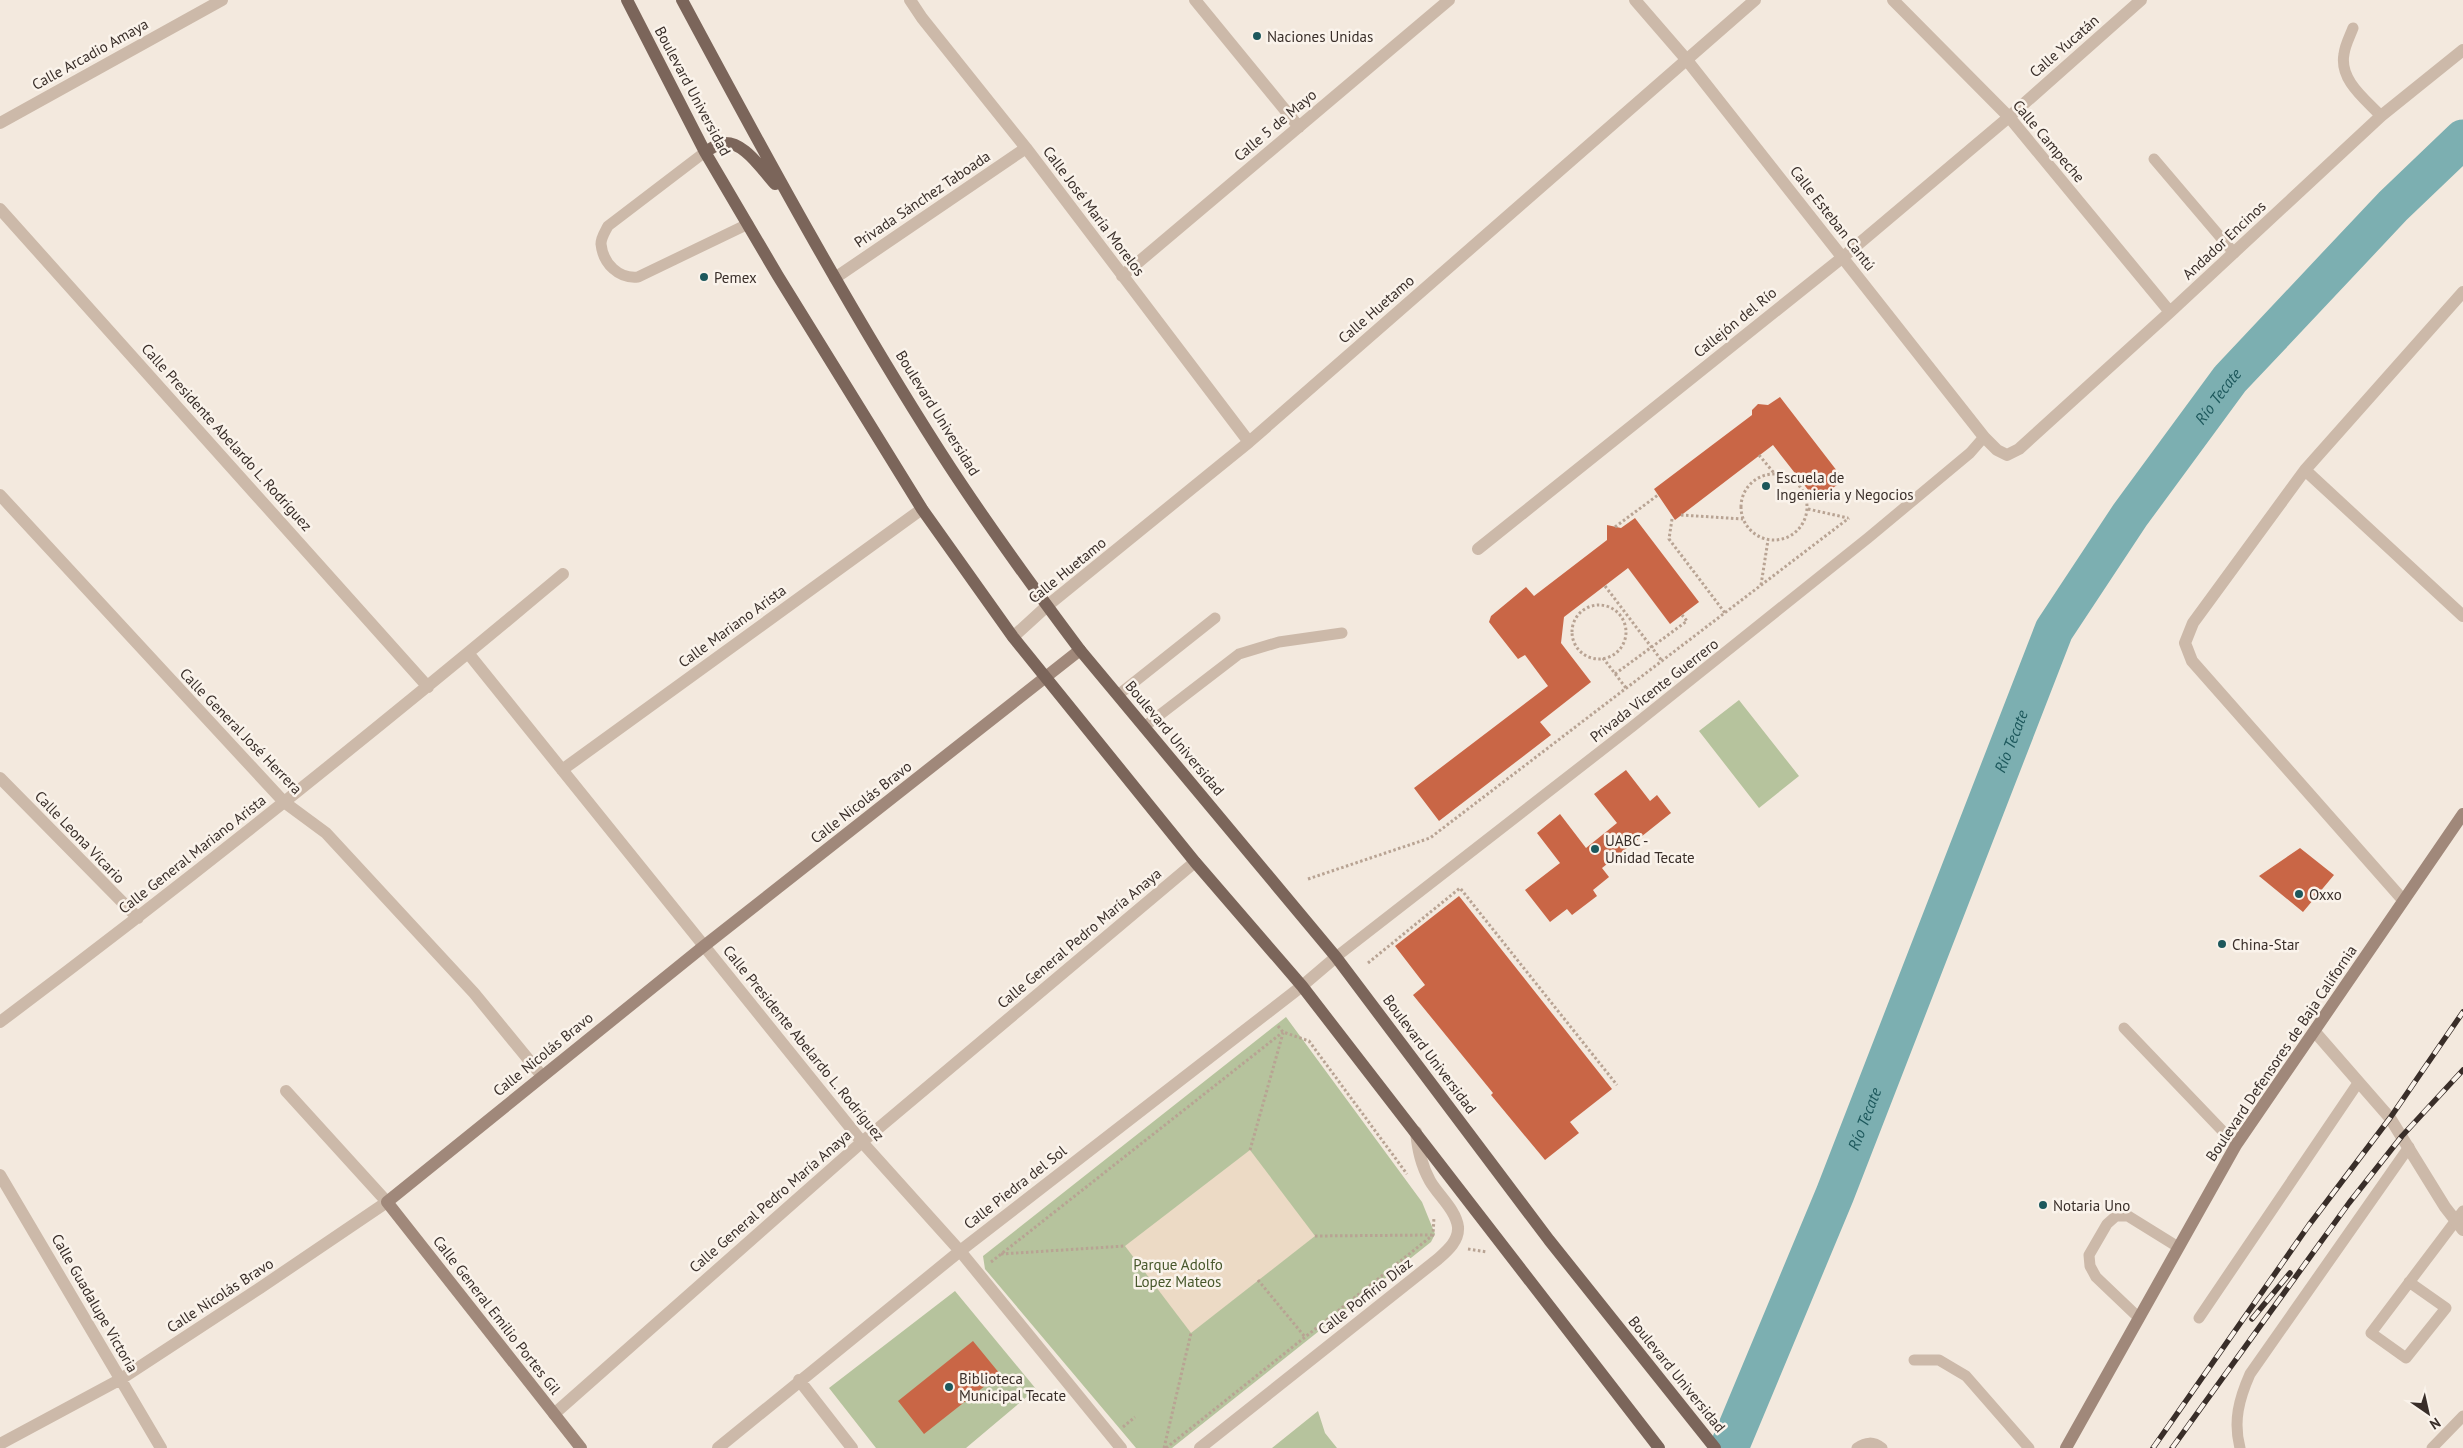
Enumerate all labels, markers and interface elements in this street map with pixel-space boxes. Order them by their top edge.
street label: Calle Yucatán [2025,11,2103,81]
street label: Calle Arcadio Amaya [28,14,152,94]
street label: Boulevard Universidad [651,23,735,159]
place label: Naciones Unidas [1267,27,1373,46]
marker: Naciones Unidas [1251,30,1263,42]
street label: Calle 5 de Mayo [1230,85,1320,165]
street label: Calle Campeche [2009,96,2089,186]
street label: Calle José María Morelos [1039,142,1149,280]
street label: Privada Sánchez Taboada [850,146,994,252]
street label: Calle Esteban Cantú [1786,162,1880,274]
street label: Andador Encinos [2178,196,2270,284]
place label: Pemex [714,268,757,287]
marker: Pemex [698,271,710,283]
street label: Calle Huetamo [1334,271,1418,347]
street label: Callejón del Río [1690,283,1780,361]
street label: Calle Presidente Abelardo L. Rodríguez [138,339,316,535]
street label: Boulevard Universidad [892,347,984,479]
water label: Río Tecate [2190,363,2246,428]
place label: Escuela de Ingenieria y Negocios [1776,468,1914,504]
marker: Escuela de Ingenieria y Negocios [1760,480,1772,492]
street label: Calle Huetamo [1024,533,1110,607]
street label: Calle Mariano Arista [674,581,790,671]
street label: Privada Vicente Guerrero [1586,634,1722,746]
street label: Calle General José Herrera [176,664,306,798]
street label: Boulevard Universidad [1121,677,1229,799]
water label: Río Tecate [1990,707,2032,775]
street label: Calle Nicolás Bravo [807,757,915,847]
street label: Calle Leona Vicario [31,787,129,887]
street label: Calle General Mariano Arista [114,790,270,918]
place label: UABC - Unidad Tecate [1605,831,1695,867]
marker: UABC - Unidad Tecate [1589,843,1601,855]
street label: Calle General Pedro María Anaya [993,864,1165,1012]
place label: Oxxo [2309,885,2342,904]
marker: Oxxo [2293,888,2305,900]
place label: China-Star [2232,935,2299,954]
marker: China-Star [2216,938,2228,950]
street label: Calle Presidente Abelardo L. Rodríguez [719,941,889,1145]
street label: Boulevard Defensores de Baja California [2201,941,2361,1165]
street label: Boulevard Universidad [1379,991,1481,1117]
street label: Calle Nicolás Bravo [489,1008,597,1100]
water label: Río Tecate [1843,1084,1886,1153]
street label: Calle General Pedro María Anaya [685,1125,855,1277]
street label: Calle Piedra del Sol [960,1141,1071,1233]
place label: Notaria Uno [2053,1196,2130,1215]
marker: Notaria Uno [2037,1199,2049,1211]
street label: Calle Guadalupe Victoria [48,1230,142,1376]
street label: Calle General Emilio Portes Gil [429,1232,565,1399]
street label: Calle Nicolás Bravo [163,1253,277,1337]
street label: Calle Porfirio Díaz [1314,1253,1416,1339]
park label: Parque Adolfo Lopez Mateos [1133,1255,1223,1291]
street label: Boulevard Universidad [1624,1312,1730,1436]
place label: Biblioteca Municipal Tecate [959,1369,1066,1405]
marker: Biblioteca Municipal Tecate [943,1381,955,1393]
north arrow [2403,1388,2453,1438]
text: N [2426,1414,2444,1434]

